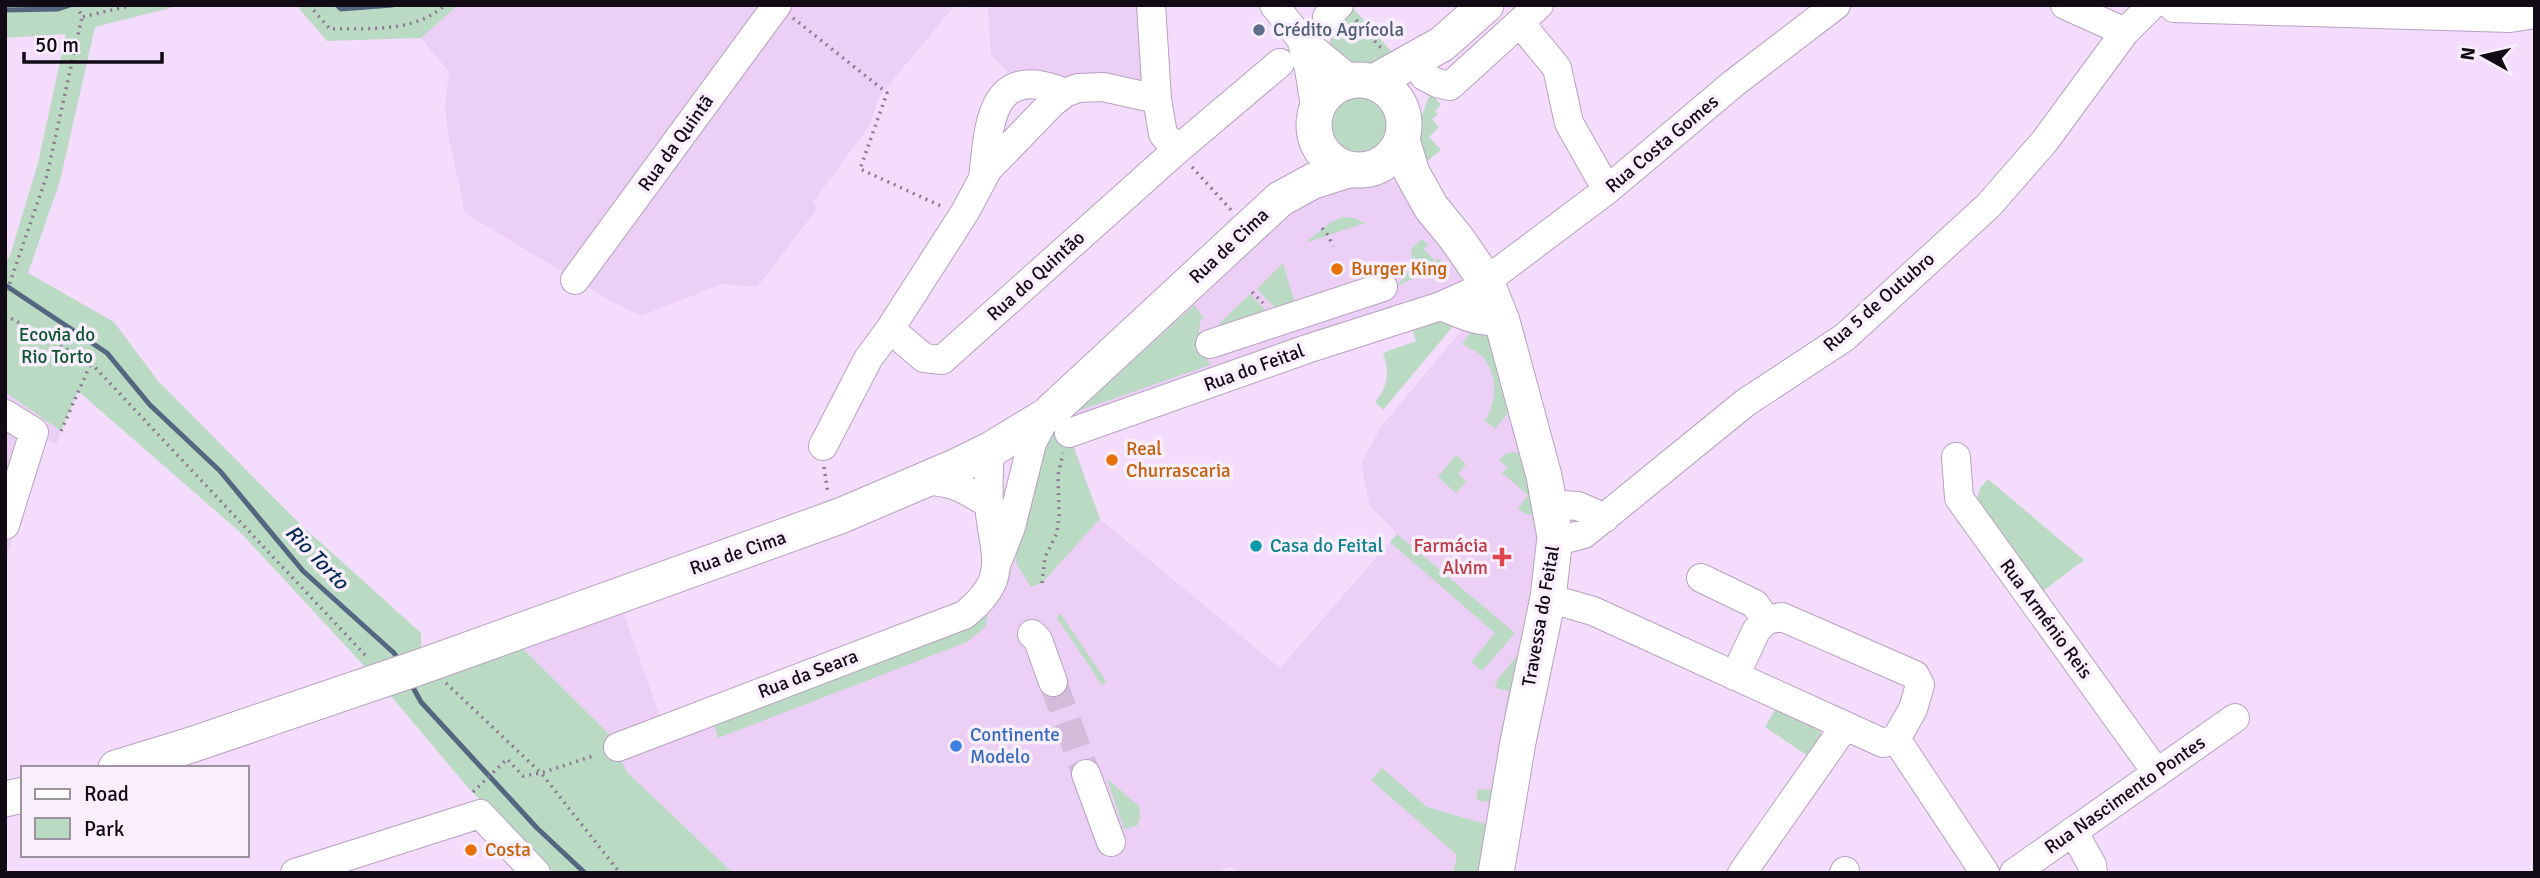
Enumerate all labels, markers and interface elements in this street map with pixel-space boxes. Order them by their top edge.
place label: Crédito Agrícola [1273,18,1404,42]
scale bar [24,21,163,65]
north arrow [2449,21,2519,91]
marker: Crédito Agrícola [1251,22,1267,38]
text: 50 m [35,32,79,58]
text: N [2455,46,2481,62]
street label: Rua da Quintã [633,90,719,196]
street label: Rua Costa Gomes [1601,90,1723,198]
street label: Rua de Cima [1184,203,1274,289]
street label: Rua do Quintão [982,226,1090,326]
street label: Rua 5 de Outubro [1818,247,1940,357]
place label: Burger King [1351,257,1447,281]
marker: Burger King [1329,261,1345,277]
park label: Ecovia do Rio Torto [19,323,95,369]
street label: Rua do Feital [1201,339,1307,397]
place label: Real Churrascaria [1126,437,1231,483]
marker: Real Churrascaria [1104,452,1120,468]
water label: Rio Torto [280,519,355,595]
street label: Rua de Cima [687,525,789,581]
place label: Casa do Feital [1270,534,1383,558]
place label: Farmácia Alvim [1413,534,1488,580]
marker: Casa do Feital [1248,538,1264,554]
street label: Travessa do Feital [1517,544,1565,688]
marker: Farmácia Alvim [1494,549,1510,565]
street label: Rua Arménio Reis [1995,554,2097,684]
street label: Rua da Seara [755,644,861,704]
place label: Continente Modelo [970,723,1060,769]
street label: Rua Nascimento Pontes [2040,730,2210,860]
marker: Continente Modelo [948,738,964,754]
legend [21,766,248,857]
text: Road [84,781,129,807]
text: Park [84,816,125,842]
place label: Costa [485,838,531,862]
marker: Costa [463,842,479,858]

